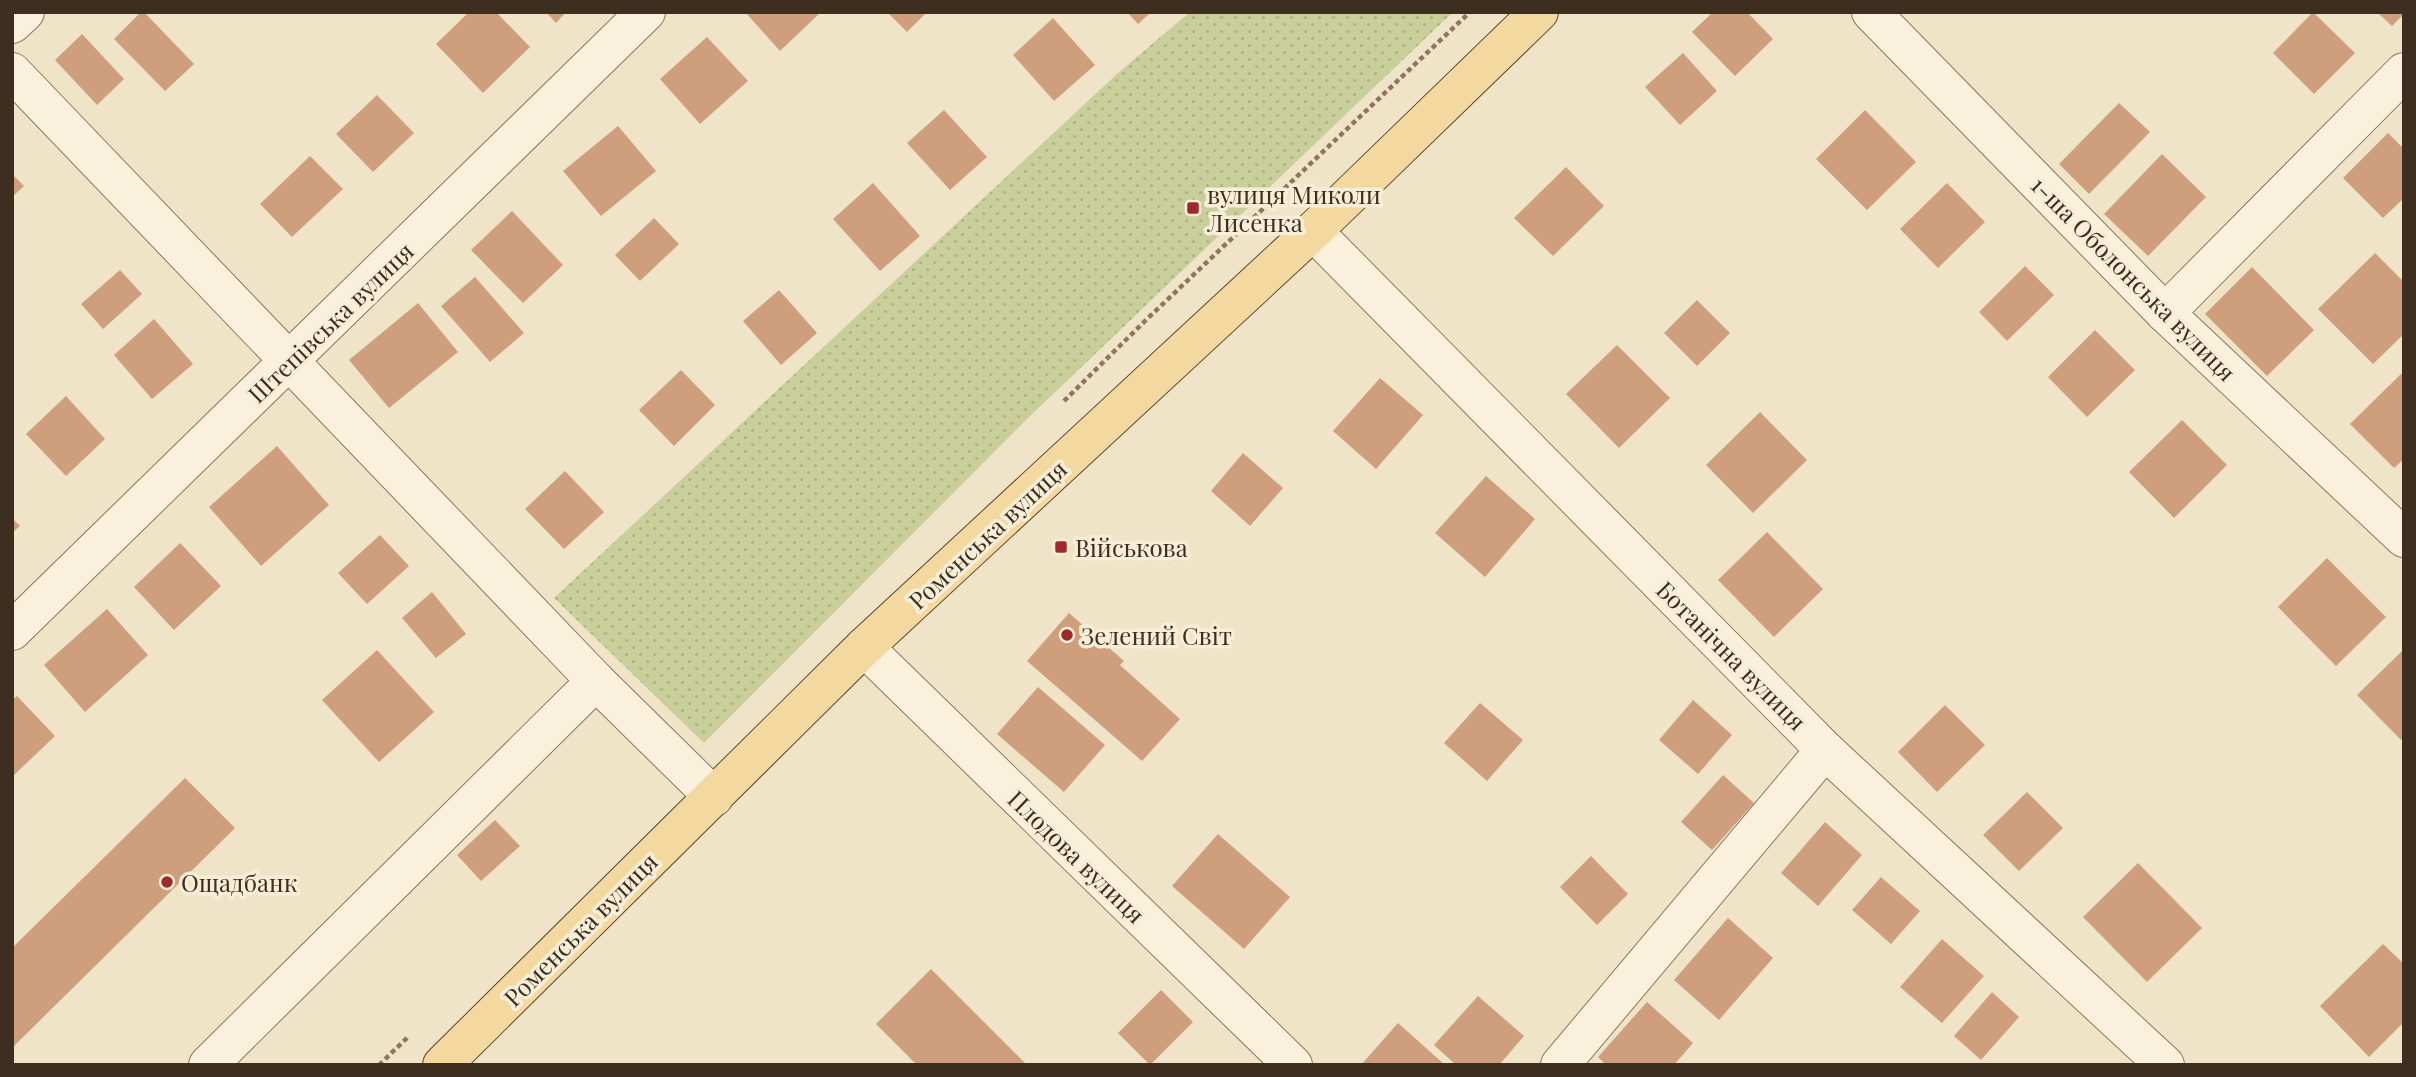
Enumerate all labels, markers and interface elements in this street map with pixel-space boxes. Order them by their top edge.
street label: 1-ша Оболонська вулиця [2025,169,2243,387]
place label: вулиця Миколи Лисенка [1206,178,1381,238]
marker: вулиця Миколи Лисенка [1185,200,1201,216]
street label: Штепівська вулиця [240,235,420,409]
street label: Роменська вулиця [901,452,1073,616]
place label: Військова [1075,531,1188,563]
marker: Військова [1053,539,1069,555]
street label: Ботанічна вулиця [1650,573,1814,737]
place label: Зелений Світ [1081,619,1232,651]
marker: Зелений Світ [1059,627,1075,643]
street label: Плодова вулиця [1002,782,1152,930]
street label: Роменська вулиця [496,845,664,1013]
place label: Ощадбанк [181,866,298,898]
marker: Ощадбанк [159,874,175,890]

